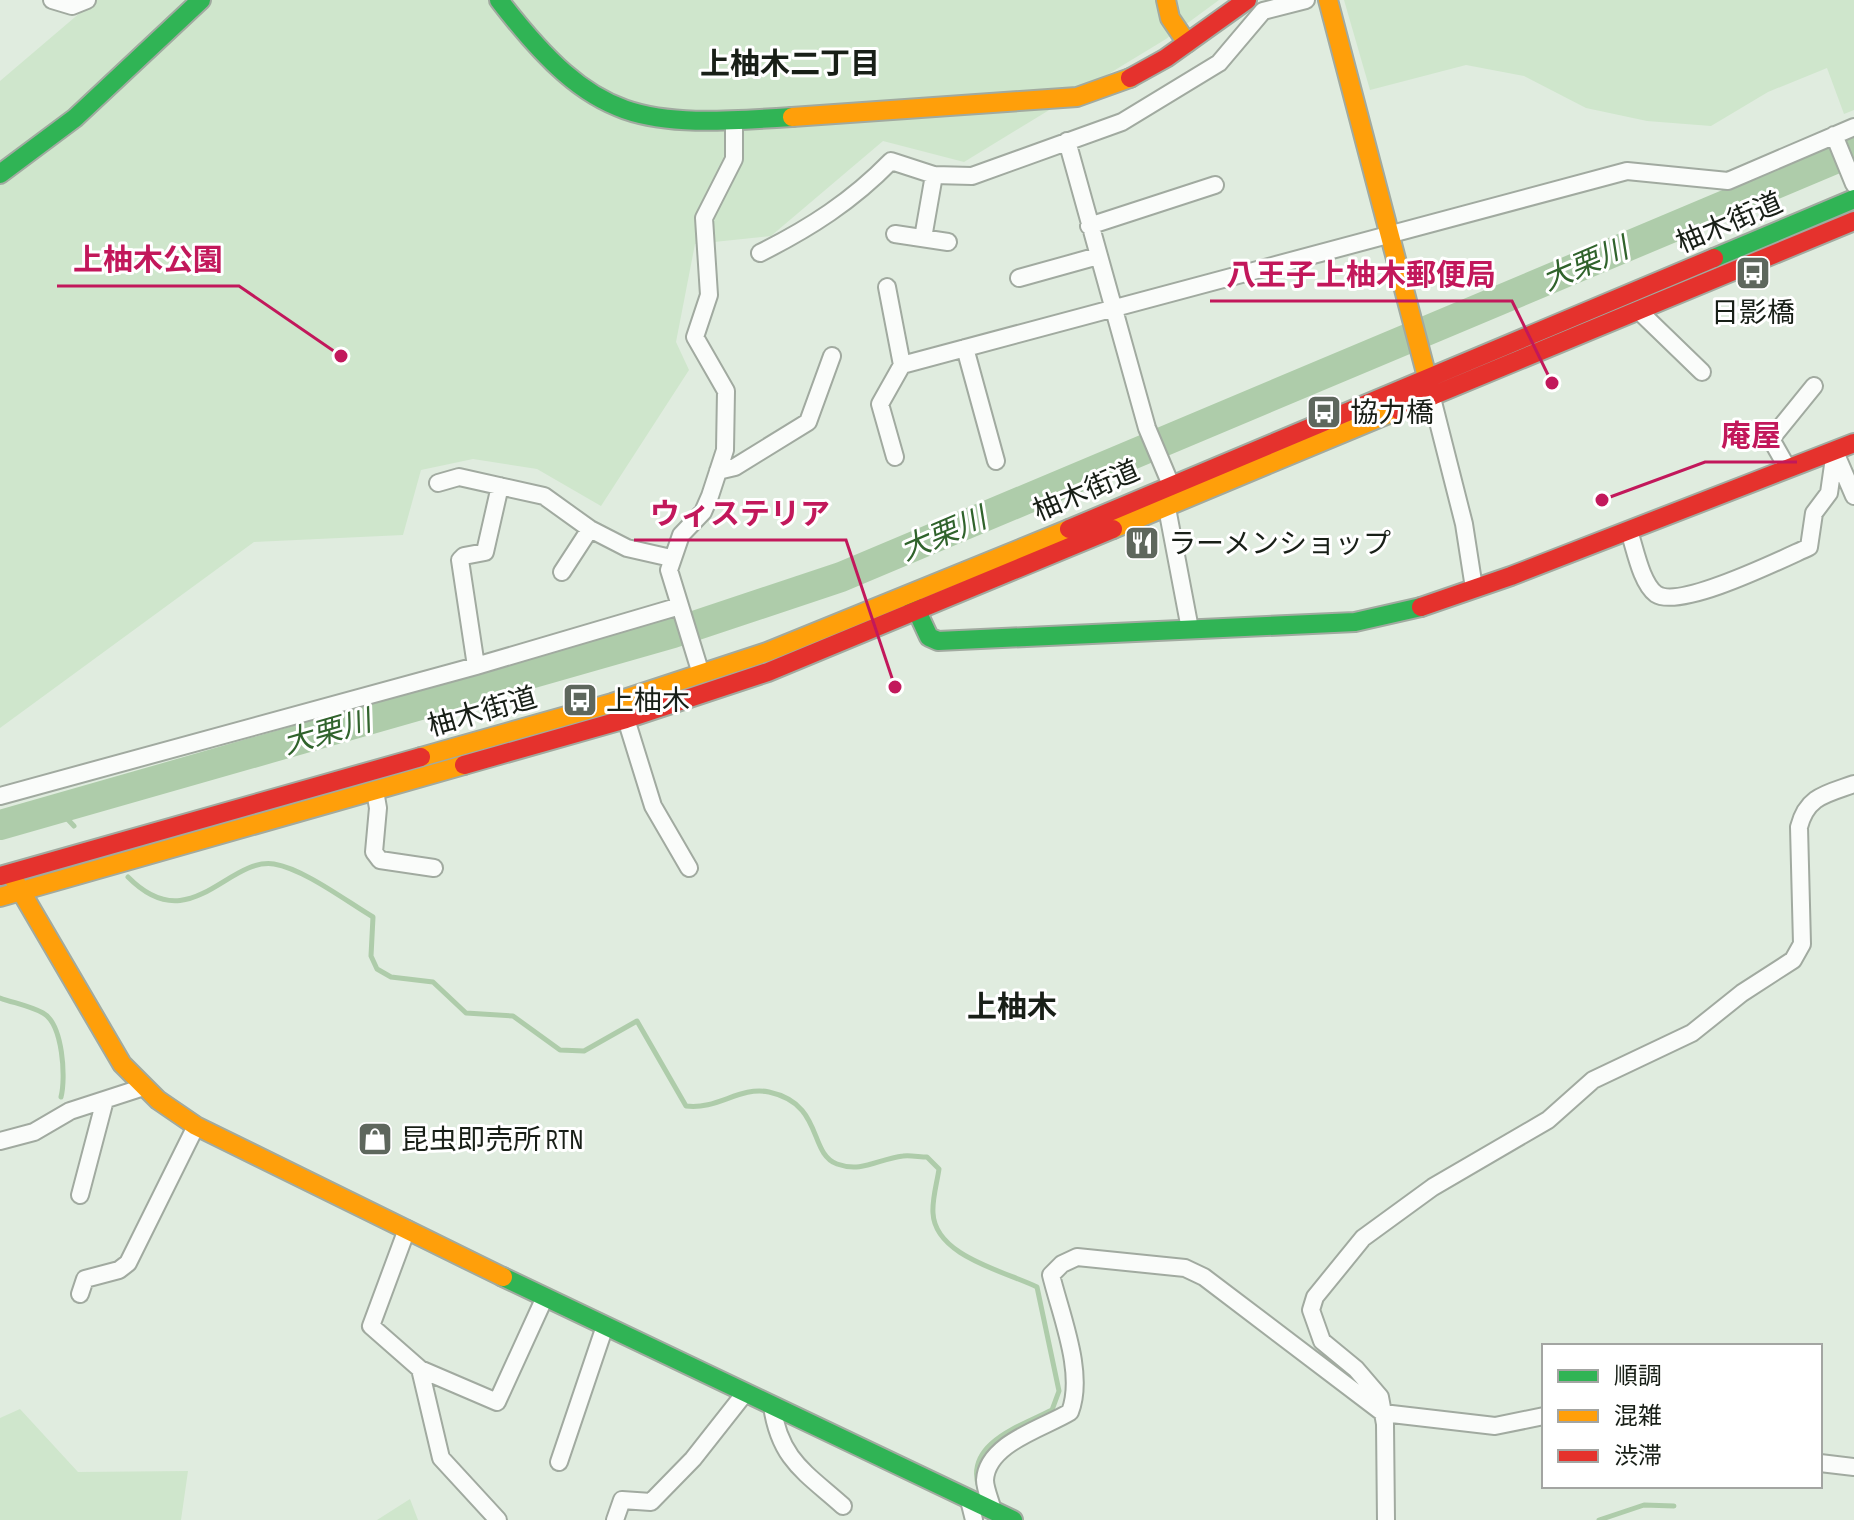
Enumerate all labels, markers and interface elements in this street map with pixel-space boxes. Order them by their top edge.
district label: 上柚木二丁目 [700,47,880,83]
street label: 柚木街道 [1672,186,1788,260]
water label: 大栗川 [1537,230,1637,299]
callout: 上柚木公園 [57,232,239,286]
text: 上柚木公園 [73,243,223,279]
callout: 八王子上柚木郵便局 [1210,247,1512,301]
bus stop icon: 日影橋 [1734,254,1772,292]
text: 八王子上柚木郵便局 [1226,258,1496,294]
place label: 日影橋 [1711,297,1795,330]
bus stop icon: 協力橋 [1305,393,1343,431]
place label: 協力橋 [1350,397,1434,430]
callout: 庵屋 [1705,408,1797,462]
text: 庵屋 [1721,419,1781,455]
street label: 柚木街道 [1029,454,1145,528]
callout: ウィステリア [634,486,846,540]
text: ウィステリア [650,497,830,533]
water label: 大栗川 [895,500,995,569]
restaurant icon: ラーメンショップ [1123,524,1161,562]
place label: ラーメンショップ [1168,528,1391,561]
street label: 柚木街道 [424,681,541,744]
bus stop icon: 上柚木 [561,681,599,719]
place label: 上柚木 [606,685,690,718]
water label: 大栗川 [279,702,378,763]
district label: 上柚木 [967,990,1057,1026]
shop icon: 昆虫即売所 RTN [356,1120,394,1158]
place label: 昆虫即売所 RTN [401,1124,584,1157]
legend [1542,1344,1822,1488]
text: 順調 [1614,1362,1662,1391]
text: 混雑 [1614,1402,1662,1431]
text: 渋滞 [1614,1442,1662,1471]

